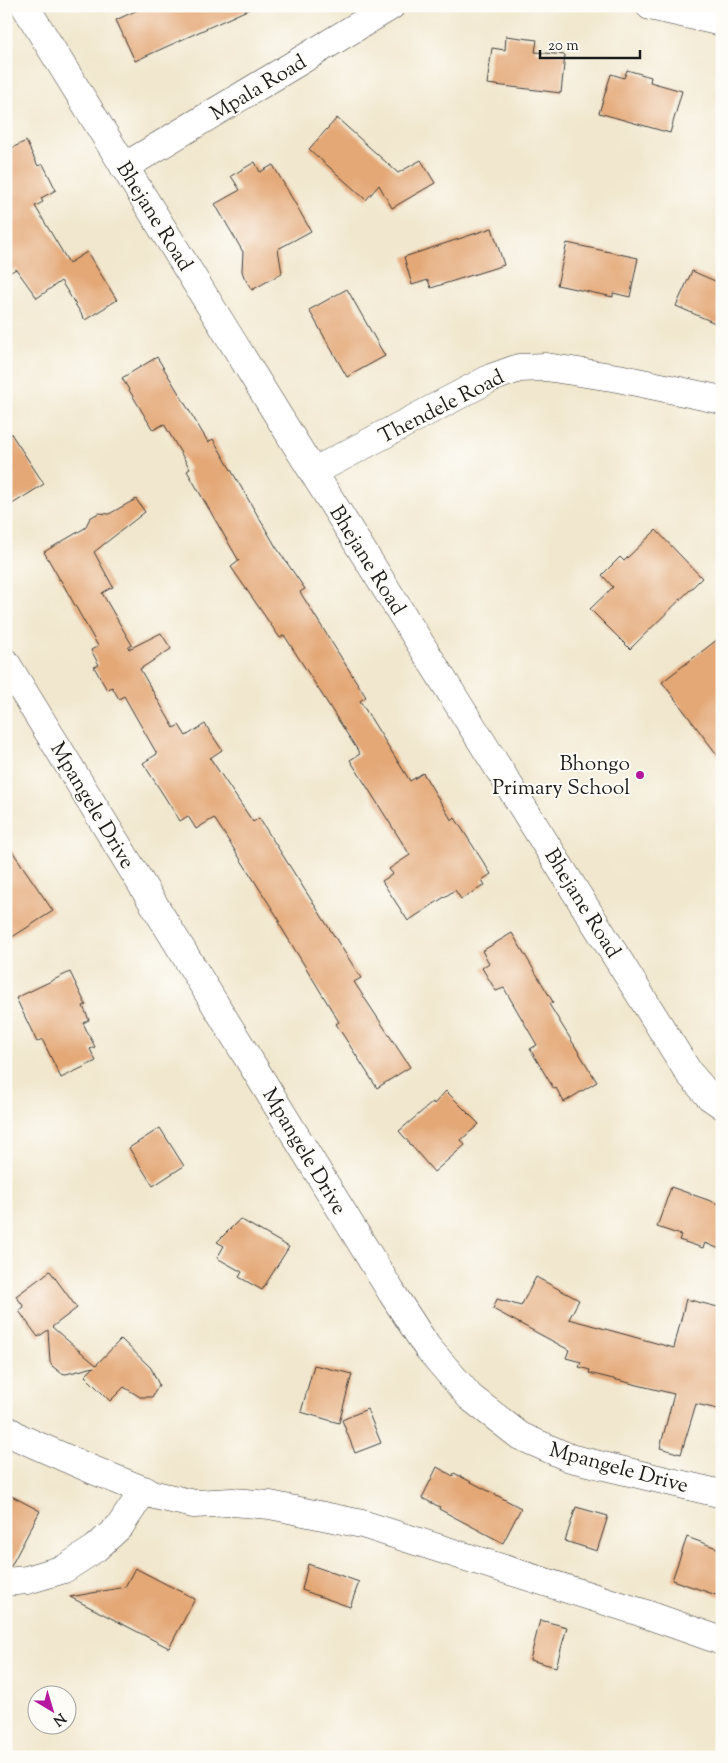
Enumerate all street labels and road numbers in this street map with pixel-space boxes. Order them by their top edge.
street label: Mpala Road [205,48,313,129]
street label: Bhejane Road [108,156,199,278]
street label: Thendele Road [374,363,510,452]
street label: Bhejane Road [321,500,412,622]
street label: Mpangele Drive [42,737,141,875]
street label: Bhejane Road [536,843,627,965]
street label: Mpangele Drive [254,1083,353,1221]
street label: Mpangele Drive [546,1436,691,1502]

